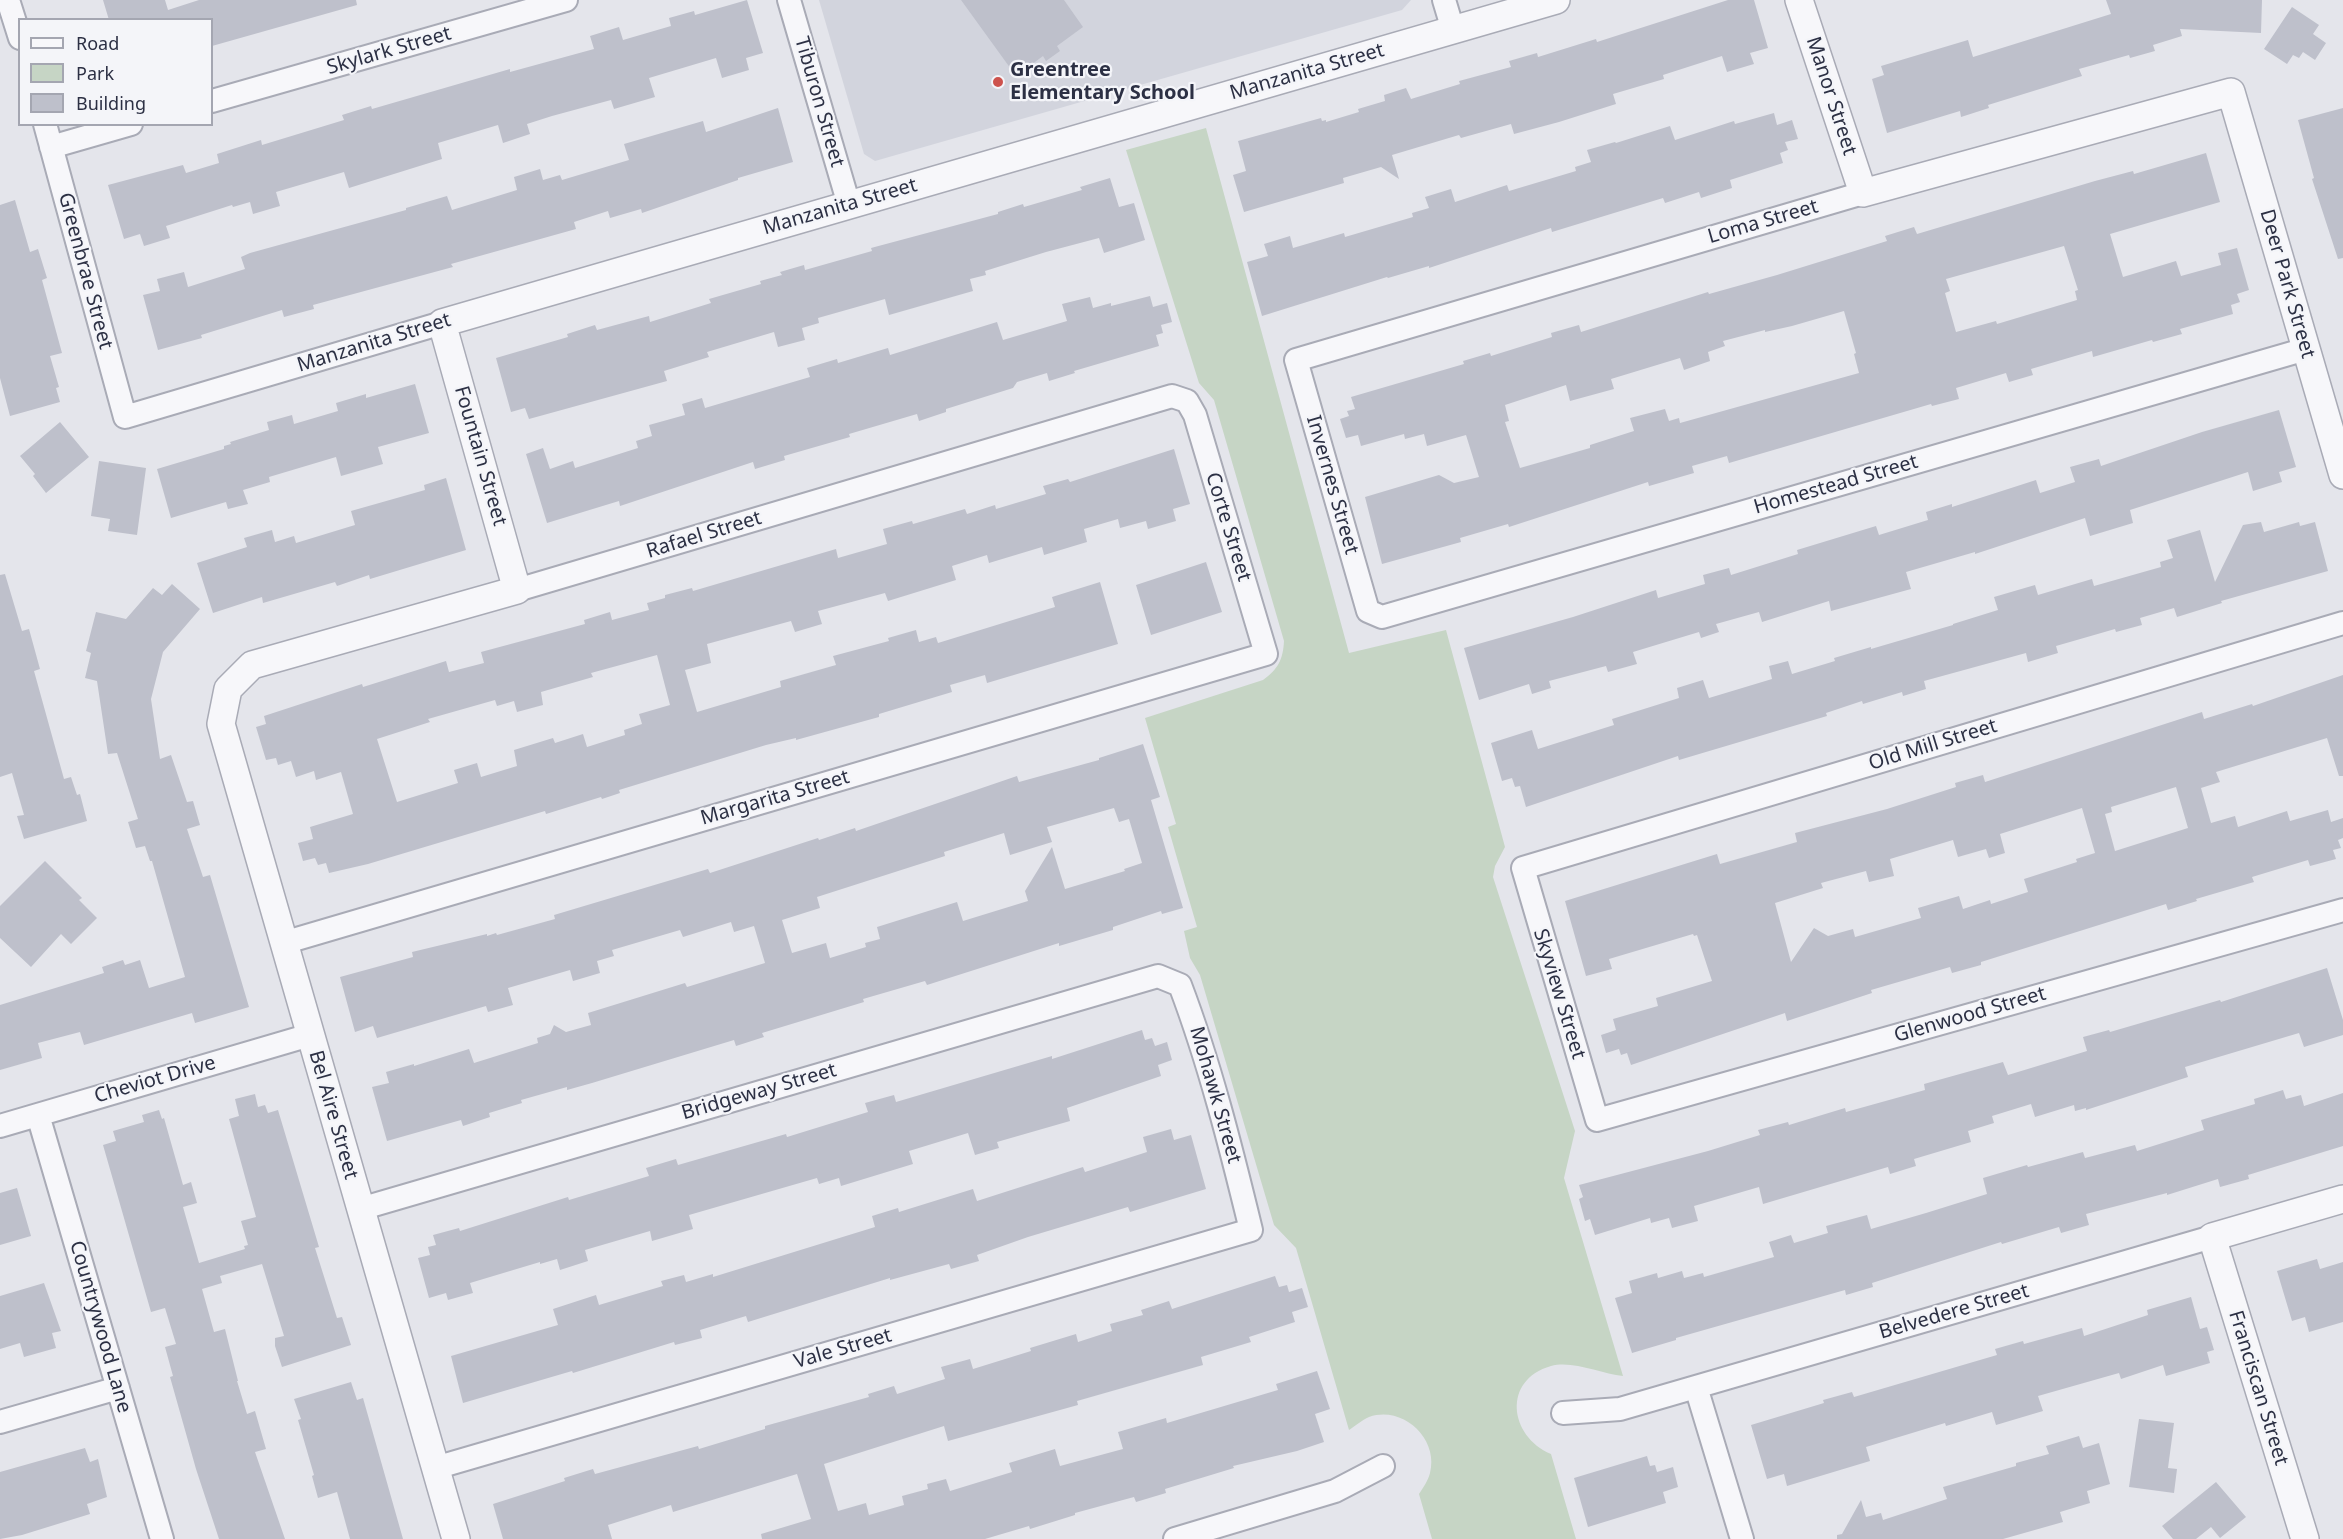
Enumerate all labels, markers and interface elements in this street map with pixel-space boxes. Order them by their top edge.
legend [18,18,213,126]
street label: Skylark Street [324,22,454,80]
text: Road [76,31,119,55]
street label: Tiburon Street [789,34,849,170]
street label: Manor Street [1801,34,1861,158]
street label: Manzanita Street [1227,39,1387,105]
place label: Greentree Elementary School [1010,58,1195,105]
text: Park [76,61,114,85]
marker: Greentree Elementary School [991,75,1005,89]
text: Building [76,91,146,115]
street label: Manzanita Street [760,174,920,240]
street label: Greenbrae Street [53,190,117,352]
street label: Loma Street [1705,195,1821,249]
street label: Deer Park Street [2254,207,2320,361]
street label: Manzanita Street [294,308,454,378]
street label: Fountain Street [449,383,511,529]
street label: Invernes Street [1301,413,1363,557]
street label: Homestead Street [1751,450,1921,520]
street label: Corte Street [1200,470,1256,584]
street label: Rafael Street [643,506,765,564]
street label: Old Mill Street [1866,714,2000,776]
street label: Margarita Street [698,765,852,831]
street label: Skyview Street [1528,926,1590,1062]
street label: Glenwood Street [1891,982,2049,1048]
street label: Mohawk Street [1184,1024,1246,1166]
street label: Bel Aire Street [303,1048,363,1182]
street label: Cheviot Drive [92,1051,218,1109]
street label: Bridgeway Street [679,1058,839,1126]
street label: Countrywood Lane [64,1238,136,1416]
street label: Belvedere Street [1876,1279,2032,1345]
street label: Franciscan Street [2223,1308,2293,1468]
street label: Vale Street [791,1324,895,1374]

